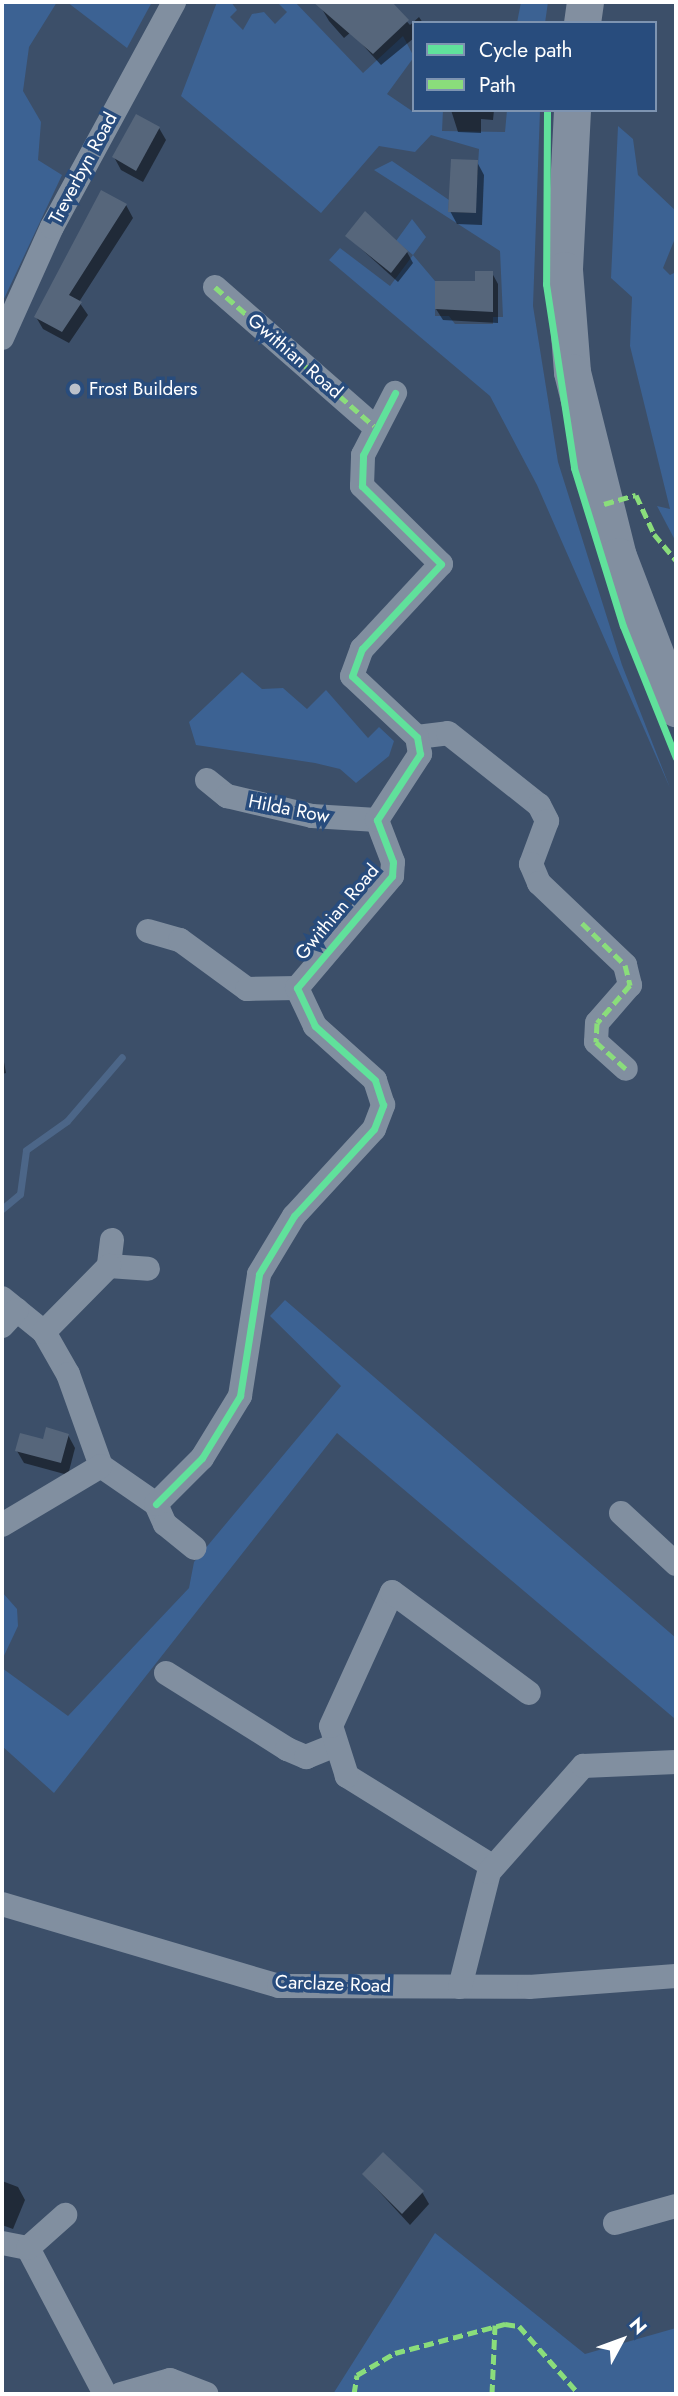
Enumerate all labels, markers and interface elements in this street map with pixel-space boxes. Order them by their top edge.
legend [412,21,657,112]
text: Cycle path [479,35,572,65]
text: Path [479,70,516,100]
street label: Treverbyn Road [44,108,122,228]
street label: Gwithian Road [243,309,347,403]
place label: Frost Builders [89,378,197,400]
marker: Frost Builders [67,381,83,397]
street label: Hilda Row [246,790,332,828]
street label: Gwithian Road [290,859,384,965]
street label: Carclaze Road [275,1971,391,1997]
north arrow [587,2305,657,2375]
text: N [623,2311,653,2340]

